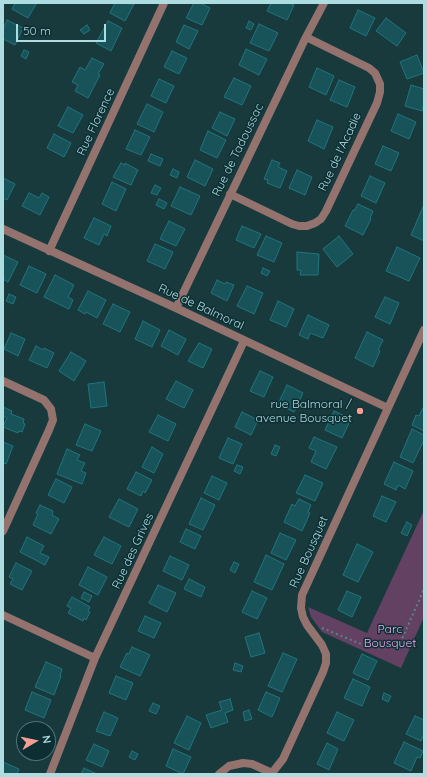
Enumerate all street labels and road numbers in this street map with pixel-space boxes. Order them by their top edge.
street label: Rue Florence [74,86,118,158]
street label: Rue de Tadoussac [209,101,267,199]
street label: Rue de l'Acadie [315,110,365,194]
street label: Rue de Balmoral [156,281,246,333]
street label: Rue des Grives [109,511,157,591]
street label: Rue Bousquet [287,514,331,590]

